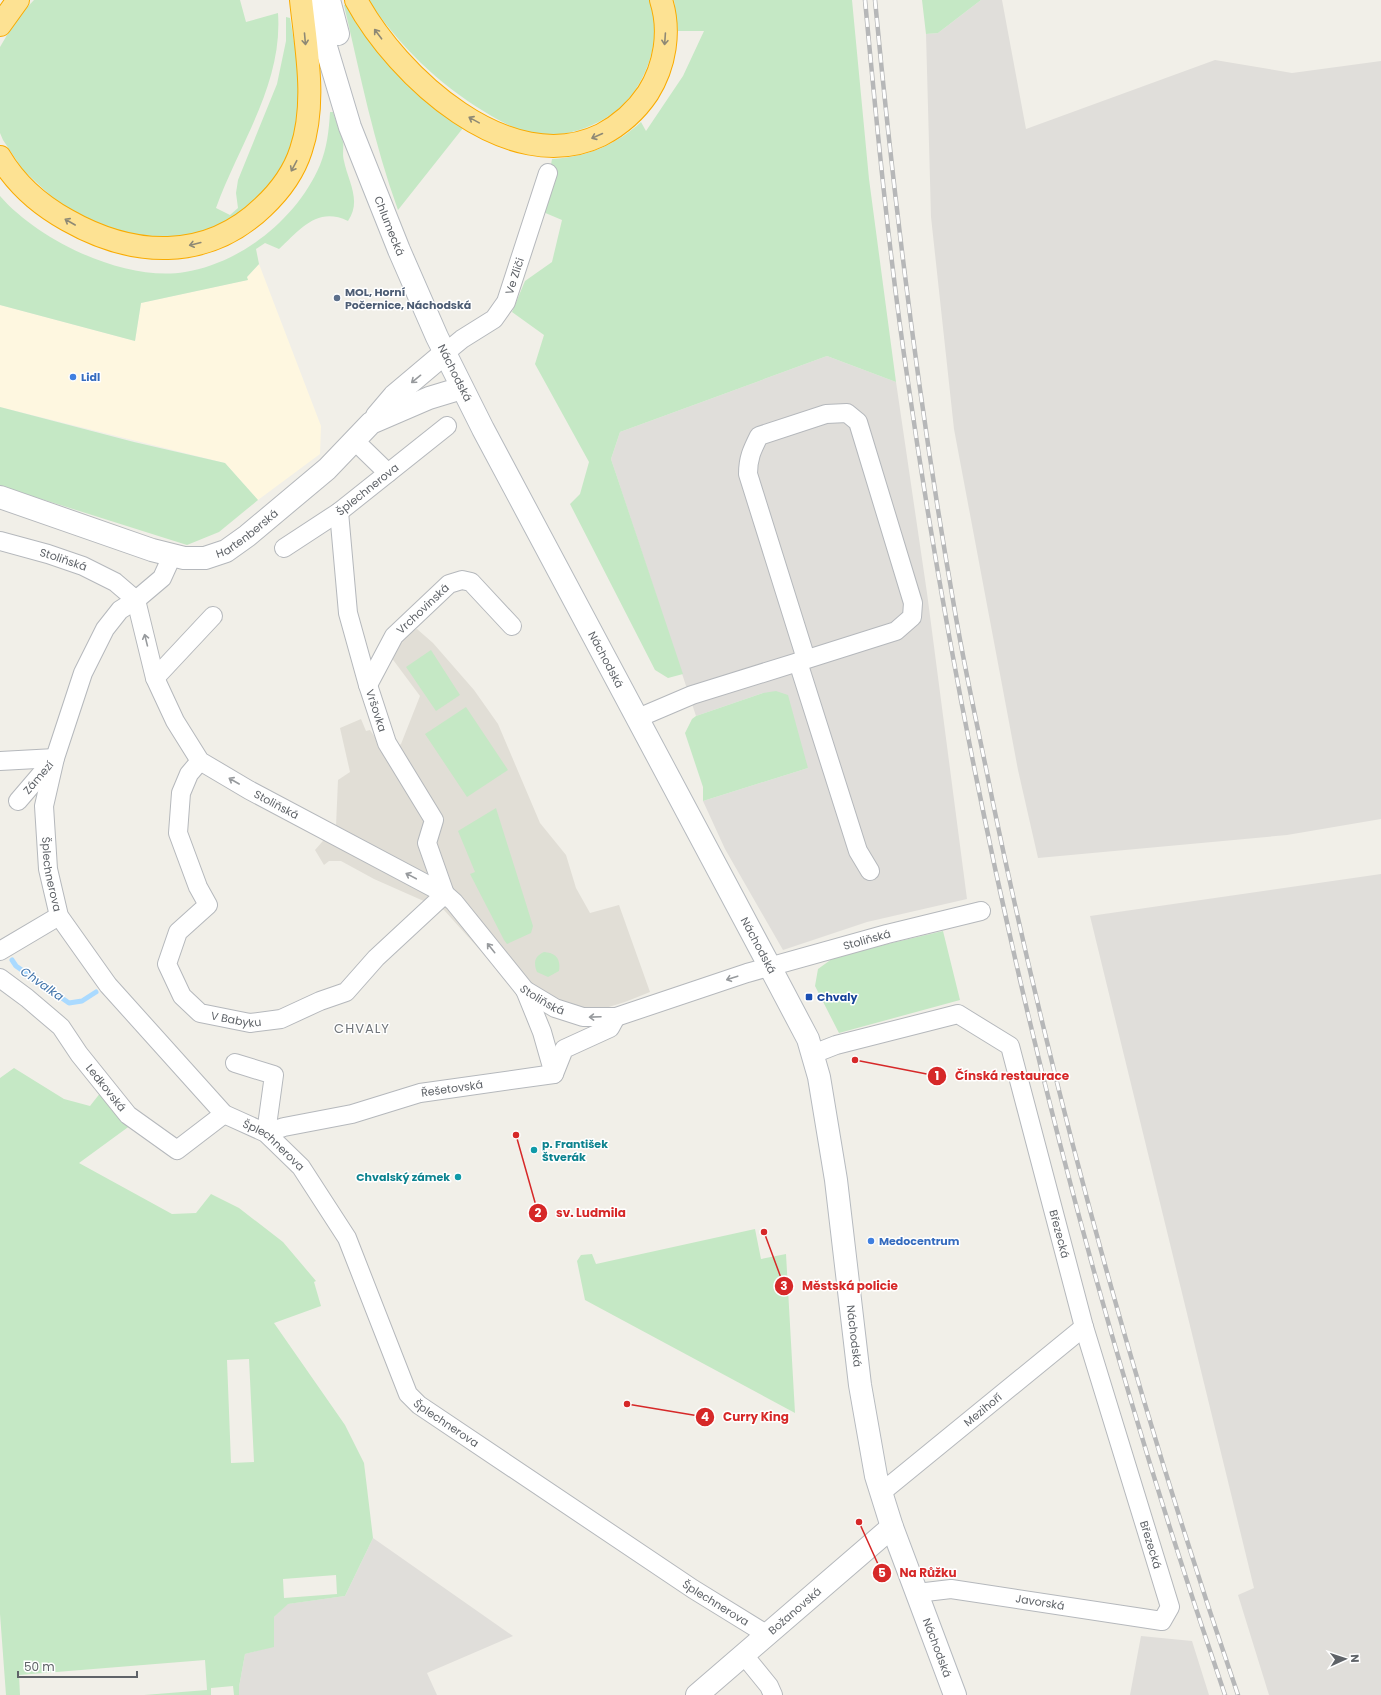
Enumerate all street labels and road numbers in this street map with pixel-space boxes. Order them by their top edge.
street label: Chlumecká [370,194,409,258]
street label: Ve Zliči [501,255,528,296]
street label: Náchodská [434,341,476,404]
street label: Šplechnerova [333,460,402,519]
street label: Hartenberská [214,505,281,562]
street label: Stoliňská [38,544,89,575]
street label: Vrchovinská [393,580,453,638]
street label: Náchodská [584,628,628,691]
street label: Vršovka [362,687,391,734]
street label: Zámezí [19,757,57,798]
street label: Stoliňská [251,786,302,823]
street label: Šplechnerova [38,836,66,913]
street label: Náchodská [737,914,780,977]
street label: Stoliňská [841,925,893,954]
street label: Stoliňská [516,982,566,1019]
street label: V Babyku [210,1007,262,1031]
street label: Ledkovská [82,1061,130,1115]
street label: Řešetovská [420,1076,484,1101]
street label: Šplechnerova [240,1116,308,1174]
street label: Březecká [1045,1208,1074,1260]
street label: Náchodská [843,1304,866,1368]
street label: Mezihoří [960,1389,1005,1430]
street label: Šplechnerova [410,1396,482,1451]
street label: Březecká [1136,1519,1166,1571]
street label: Šplechnerova [679,1576,752,1630]
street label: Božanovská [765,1583,825,1638]
street label: Javorská [1014,1590,1066,1614]
street label: Náchodská [919,1616,956,1680]

